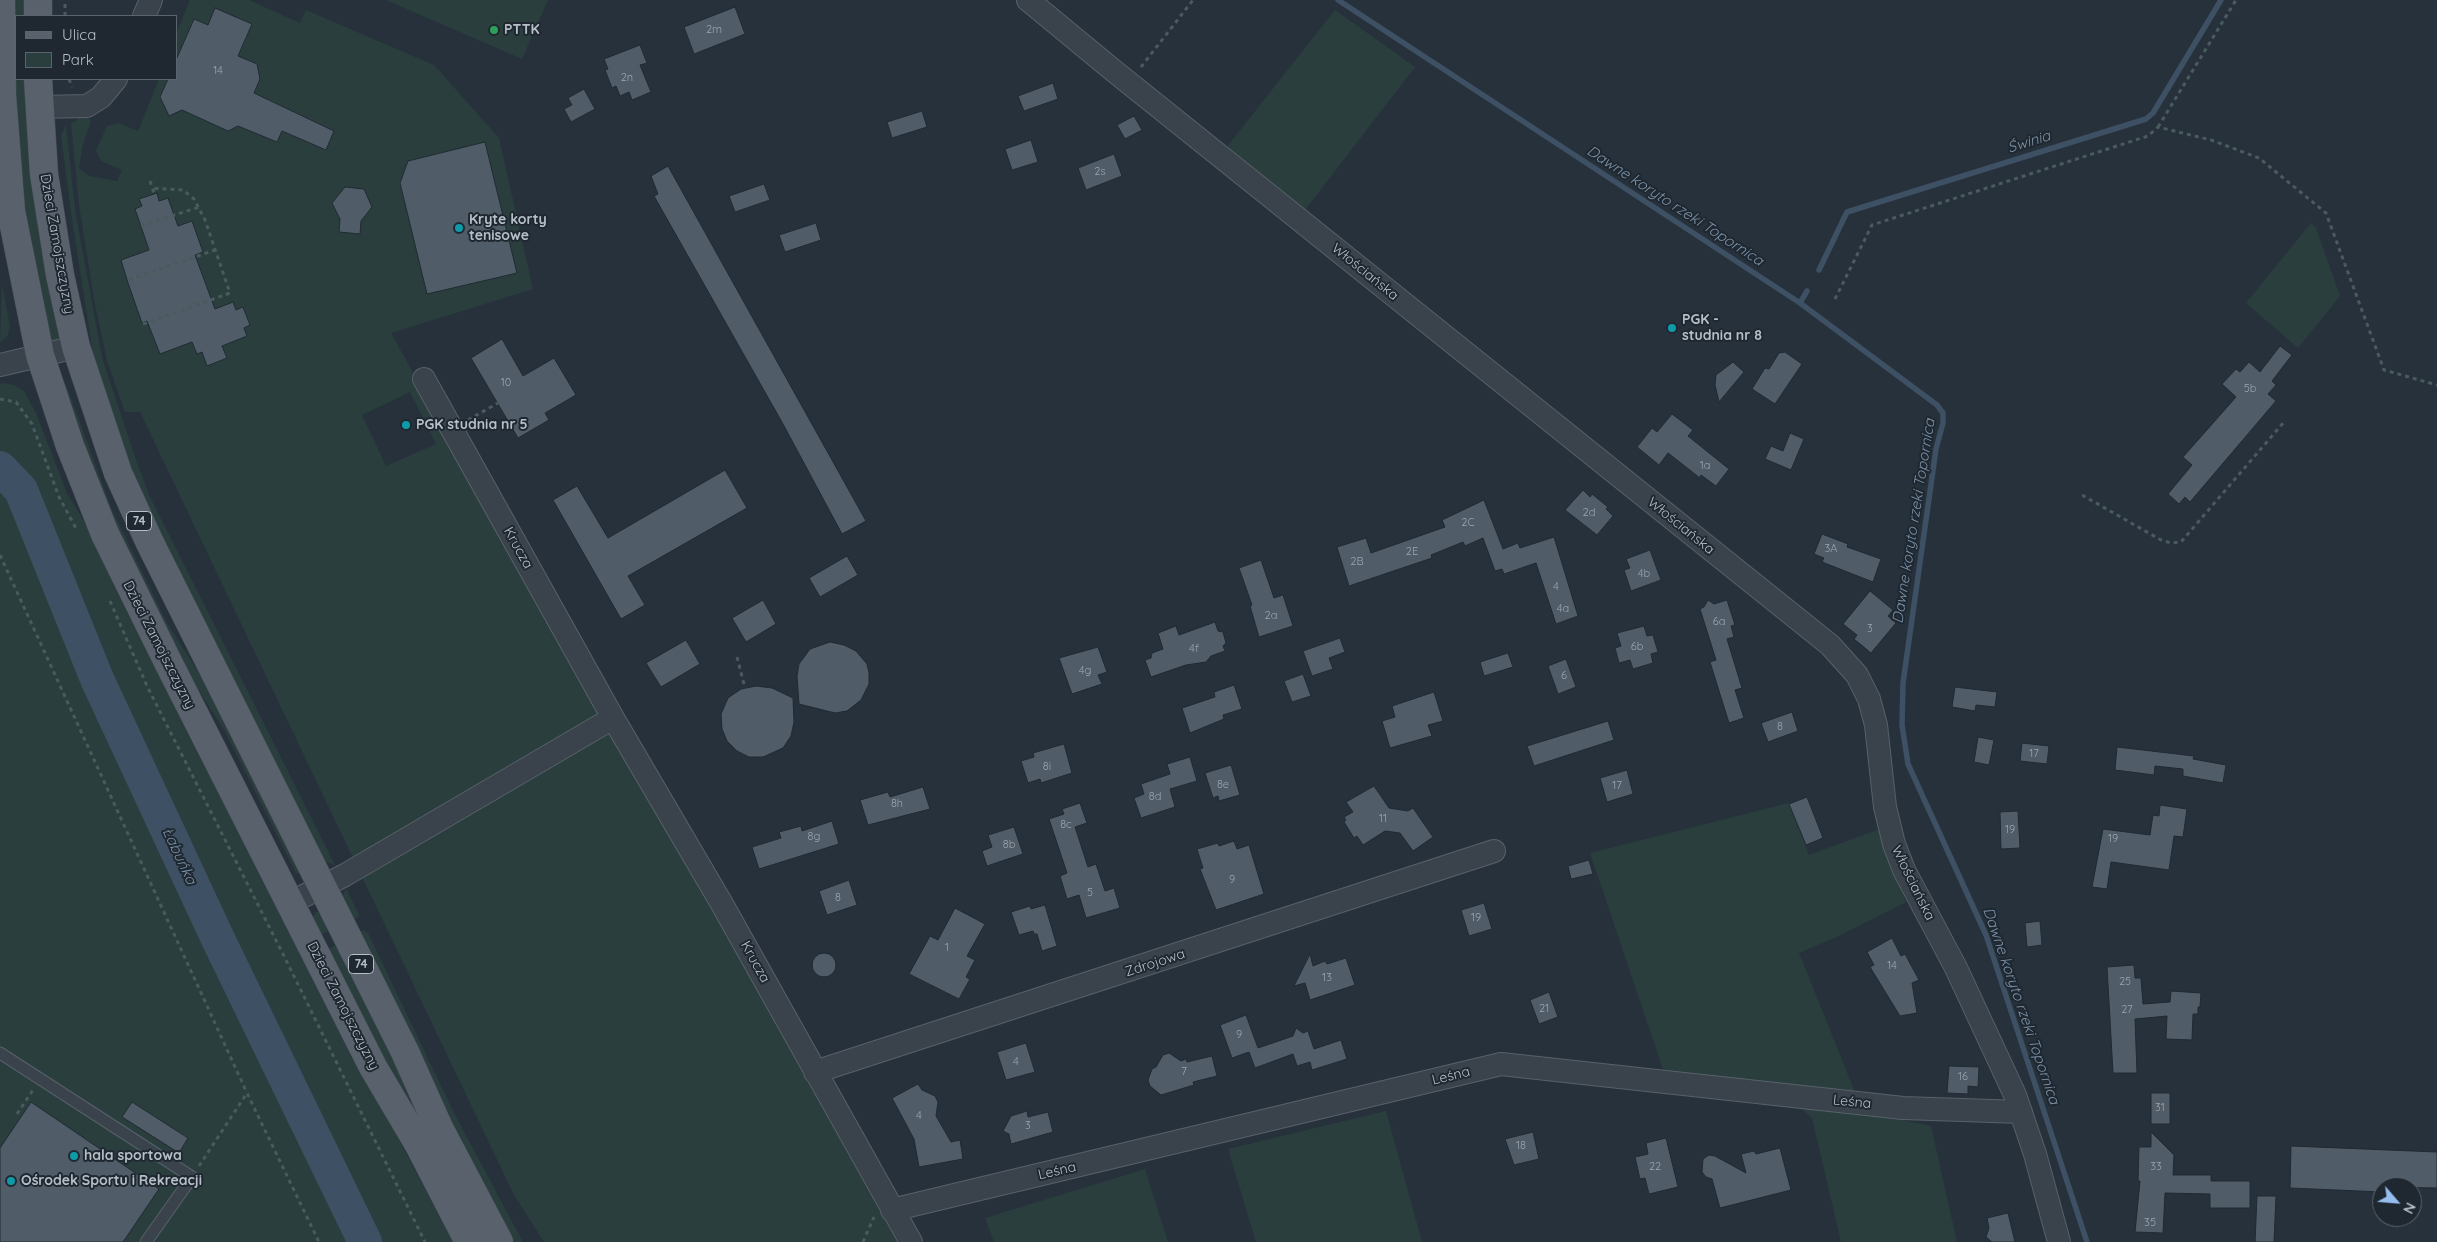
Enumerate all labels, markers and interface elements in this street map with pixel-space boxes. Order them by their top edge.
legend [15,15,178,80]
place label: PTTK [504,22,540,38]
house number: 2m [706,23,722,37]
marker: PTTK [488,24,500,36]
text: Ulica [62,25,96,44]
text: Park [62,50,94,69]
house number: 14 [213,64,223,78]
house number: 2n [621,71,633,85]
water label: Świnia [2005,127,2053,157]
water label: Dawne koryto rzeki Topornica [1583,142,1767,270]
house number: 2s [1094,165,1106,179]
street label: Dzieci Zamojszczyzny [36,173,78,315]
place label: Kryte korty tenisowe [469,212,547,244]
marker: Kryte korty tenisowe [453,222,465,234]
street label: Włościańska [1328,240,1402,304]
place label: PGK - studnia nr 8 [1682,312,1762,344]
marker: PGK - studnia nr 8 [1666,322,1678,334]
house number: 10 [501,376,511,390]
house number: 5b [2244,382,2256,396]
place label: PGK studnia nr 5 [416,417,528,433]
water label: Dawne koryto rzeki Topornica [1889,417,1939,625]
marker: PGK studnia nr 5 [400,419,412,431]
house number: 1a [1700,459,1710,473]
street label: Włościańska [1644,494,1718,558]
house number: 2d [1583,506,1595,520]
road number: 74 [126,512,152,530]
house number: 2C [1461,516,1475,530]
street label: Krucza [500,524,536,572]
house number: 3A [1825,542,1837,556]
house number: 2E [1406,545,1418,559]
house number: 2B [1350,555,1364,569]
house number: 4b [1638,567,1650,581]
street label: Dzieci Zamojszczyzny [119,578,199,712]
house number: 4 [1553,580,1559,594]
house number: 4a [1557,602,1569,616]
house number: 2a [1265,609,1277,623]
house number: 6a [1713,615,1725,629]
house number: 3 [1867,622,1873,636]
house number: 6b [1631,640,1643,654]
house number: 4f [1189,642,1199,656]
house number: 4g [1079,664,1091,678]
house number: 6 [1561,669,1567,683]
house number: 8 [1777,720,1783,734]
house number: 17 [2029,747,2039,761]
house number: 8i [1043,760,1051,774]
house number: 8e [1217,778,1229,792]
house number: 17 [1612,779,1622,793]
house number: 8d [1149,790,1161,804]
house number: 8h [891,797,903,811]
house number: 11 [1379,812,1387,826]
house number: 8c [1060,818,1072,832]
house number: 19 [2005,823,2015,837]
water label: Łabuńka [158,824,200,888]
house number: 8g [808,830,820,844]
house number: 19 [2108,832,2118,846]
house number: 8b [1003,838,1015,852]
street label: Włościańska [1888,843,1938,923]
house number: 9 [1229,873,1235,887]
house number: 5 [1087,886,1093,900]
house number: 8 [835,891,841,905]
water label: Dawne koryto rzeki Topornica [1979,905,2063,1107]
house number: 19 [1471,911,1481,925]
street label: Krucza [737,938,773,986]
street label: Dzieci Zamojszczyzny [303,939,383,1073]
house number: 1 [945,941,949,955]
street label: Zdrojowa [1123,945,1187,981]
road number: 74 [348,954,374,974]
house number: 14 [1887,959,1897,973]
house number: 13 [1322,971,1332,985]
house number: 25 [2119,975,2131,989]
house number: 21 [1539,1002,1549,1016]
house number: 27 [2121,1003,2133,1017]
house number: 9 [1236,1028,1242,1042]
house number: 4 [1013,1055,1019,1069]
street label: Leśna [1430,1063,1472,1089]
house number: 7 [1181,1065,1187,1079]
house number: 16 [1958,1070,1968,1084]
street label: Leśna [1832,1092,1872,1112]
house number: 31 [2155,1101,2165,1115]
house number: 4 [916,1109,922,1123]
house number: 3 [1025,1119,1031,1133]
house number: 18 [1516,1139,1526,1153]
place label: hala sportowa [84,1148,182,1164]
marker: hala sportowa [68,1150,80,1162]
street label: Leśna [1036,1158,1078,1184]
house number: 22 [1649,1160,1661,1174]
house number: 33 [2150,1160,2162,1174]
place label: Ośrodek Sportu i Rekreacji [21,1173,202,1189]
marker: Ośrodek Sportu i Rekreacji [5,1175,17,1187]
north arrow [2372,1177,2422,1227]
text: N [2399,1200,2420,1217]
house number: 35 [2144,1216,2156,1230]

